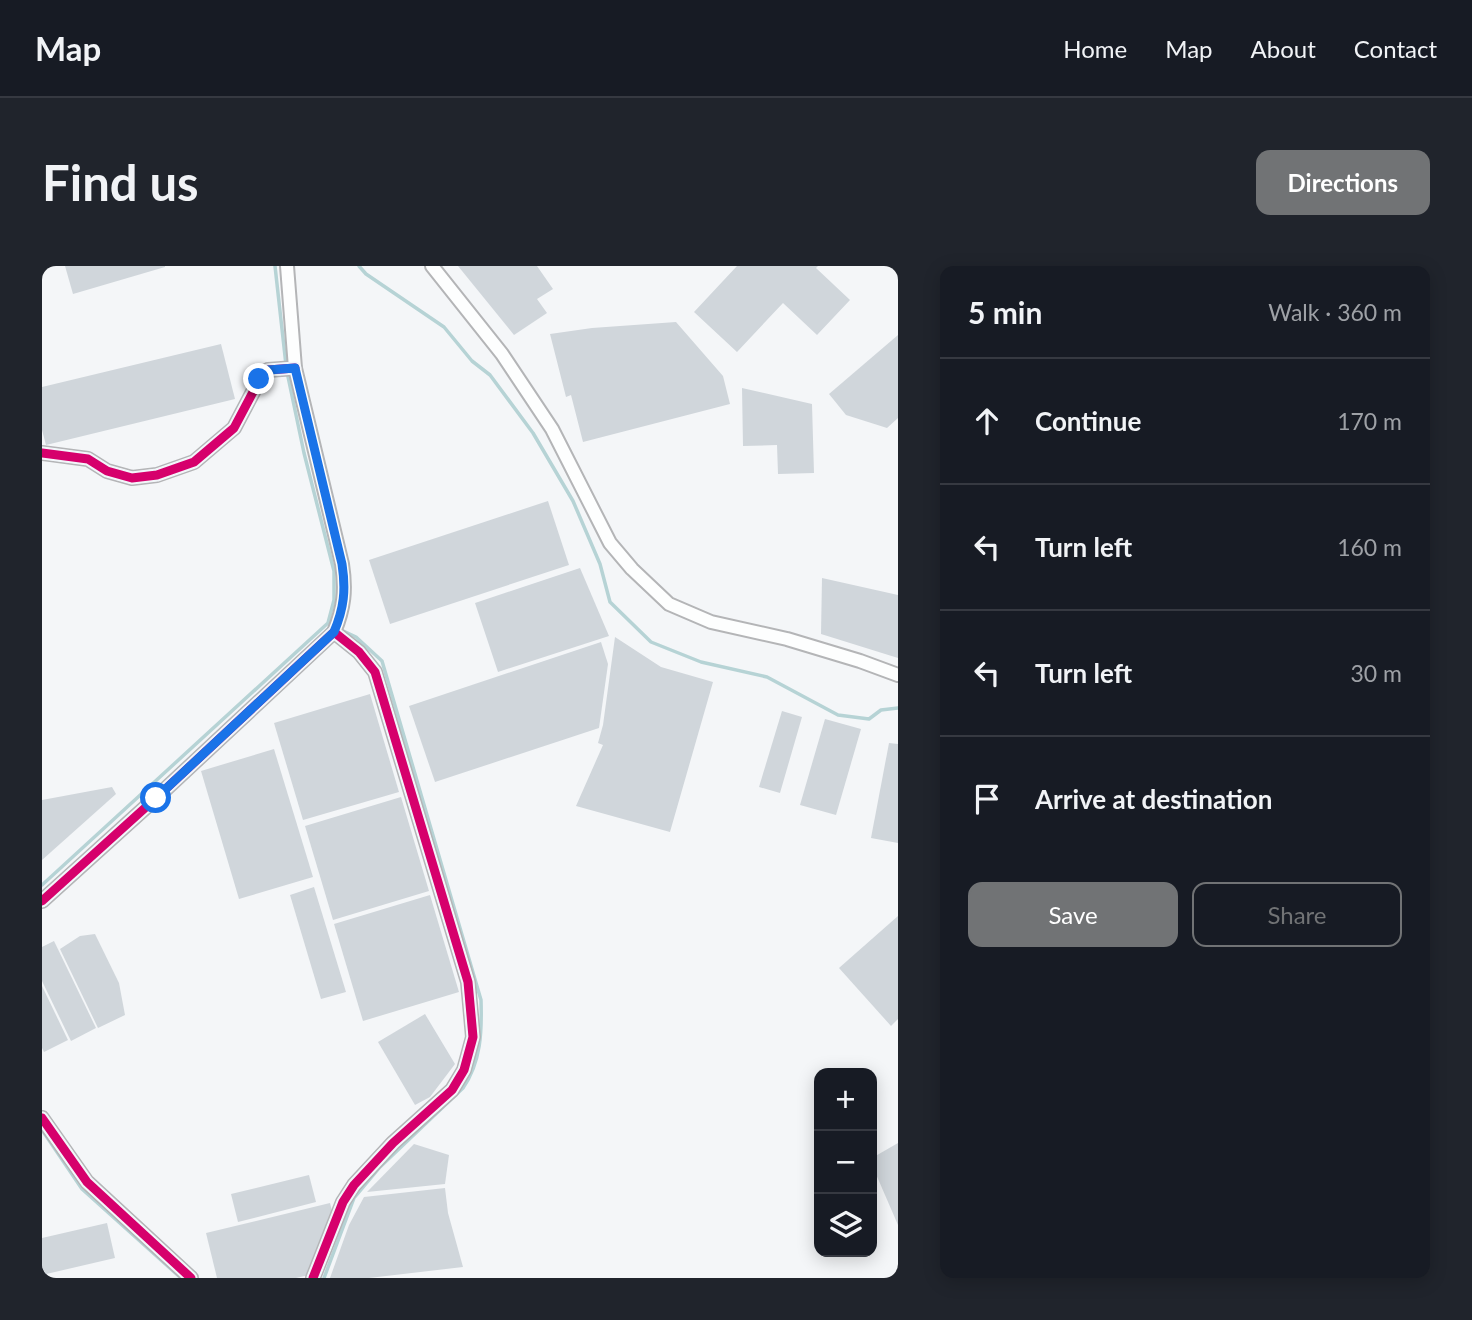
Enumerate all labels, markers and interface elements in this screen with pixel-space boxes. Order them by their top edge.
text: Map [35,28,101,68]
text: Home [1063,34,1127,63]
text: Map [1165,34,1213,63]
text: About [1251,34,1316,63]
text: Contact [1354,34,1437,63]
button: Directions [1256,150,1430,215]
text: Find us [42,153,199,211]
text: 5 min [968,294,1042,330]
text: Walk · 360 m [1268,298,1402,326]
route end [243,363,274,394]
icon: ahead [968,402,1006,440]
text: Continue [1035,405,1141,437]
text: 170 m [1337,407,1402,435]
icon: left [968,528,1006,566]
text: Turn left [1035,531,1132,563]
text: 160 m [1337,533,1402,561]
icon: left [968,654,1006,692]
text: Turn left [1035,657,1132,689]
text: 30 m [1351,659,1402,687]
icon: arrive [968,780,1006,818]
route start [140,782,171,813]
text: Arrive at destination [1035,783,1272,815]
button: Save [968,882,1178,947]
button: Share [1192,882,1402,947]
map controls [814,1068,877,1257]
button: + [814,1068,877,1131]
button: − [814,1131,877,1194]
button: layers [814,1194,877,1257]

